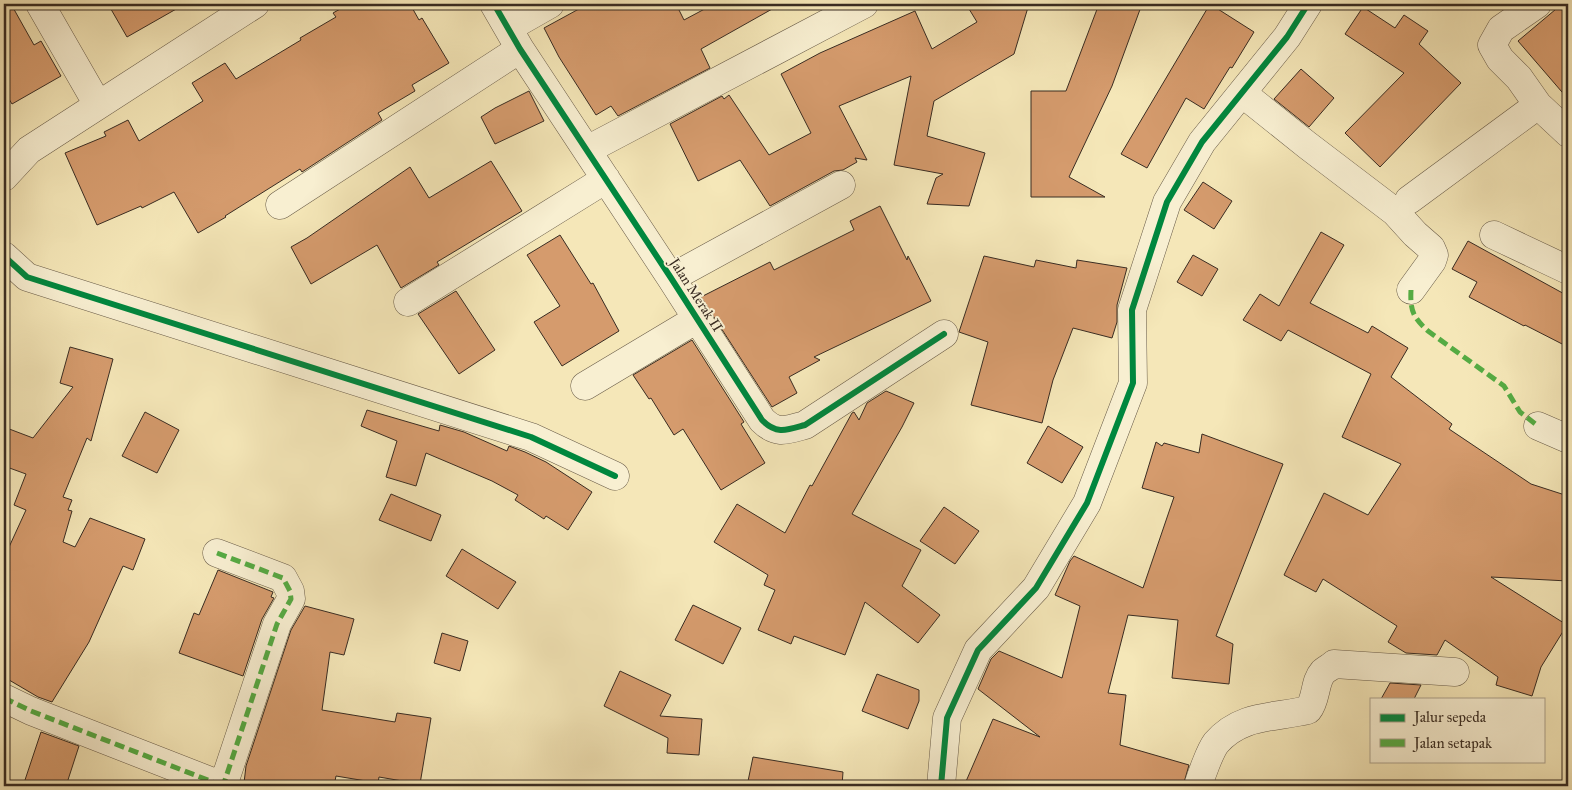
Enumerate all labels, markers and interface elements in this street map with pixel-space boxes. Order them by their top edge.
street label: Jalan Merak II [664,253,726,336]
legend [1370,698,1544,762]
text: Jalur sepeda [1412,708,1487,727]
text: Jalan setapak [1412,734,1492,753]

